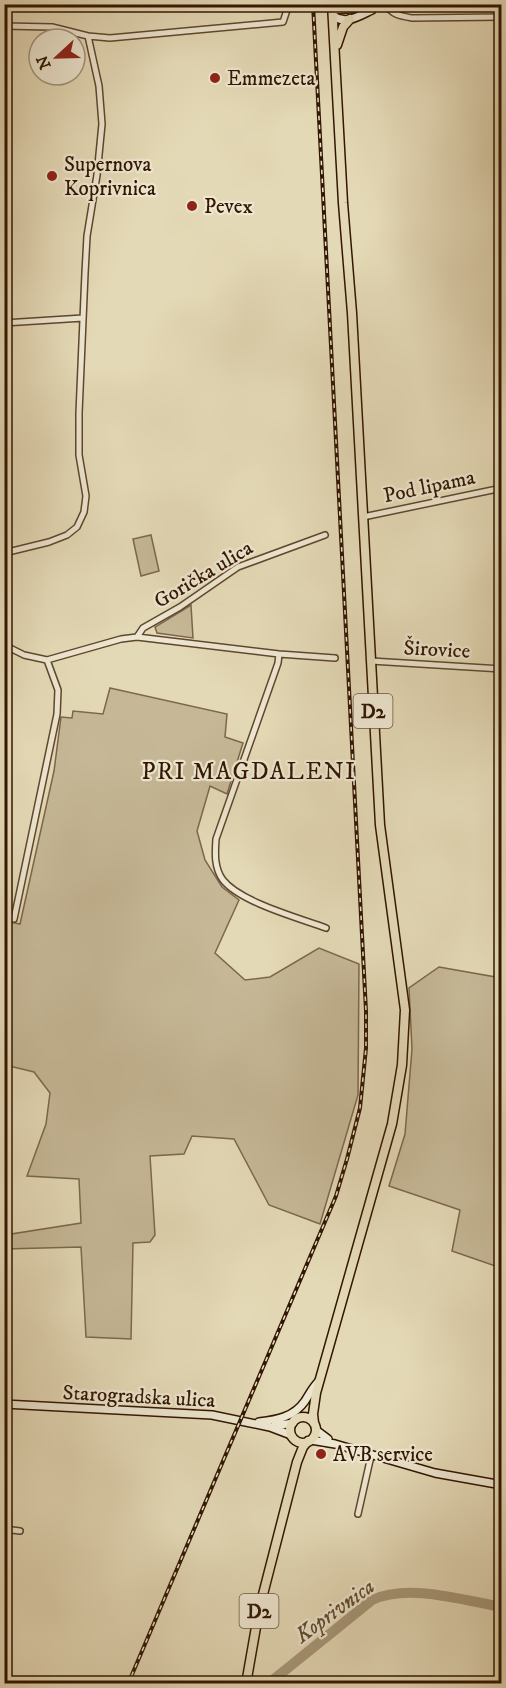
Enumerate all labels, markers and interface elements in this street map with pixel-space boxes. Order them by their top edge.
north arrow [27,27,87,87]
text: N [32,52,56,72]
place label: Emmezeta [227,66,316,92]
marker: Emmezeta [208,71,222,85]
place label: Supernova Koprivnica [64,152,156,202]
marker: Supernova Koprivnica [45,169,59,183]
place label: Pevex [204,194,253,220]
marker: Pevex [185,199,199,213]
street label: Pod lipama [381,465,477,509]
street label: Gorička ulica [149,535,258,615]
street label: Širovice [403,633,471,665]
road number: D2 [354,694,392,728]
district label: PRI MAGDALENI [141,757,357,787]
street label: Starogradska ulica [62,1380,216,1414]
place label: AVB service [333,1442,433,1468]
marker: AVB service [314,1447,328,1461]
water label: Koprivnica [289,1573,380,1650]
road number: D2 [240,1594,278,1628]

